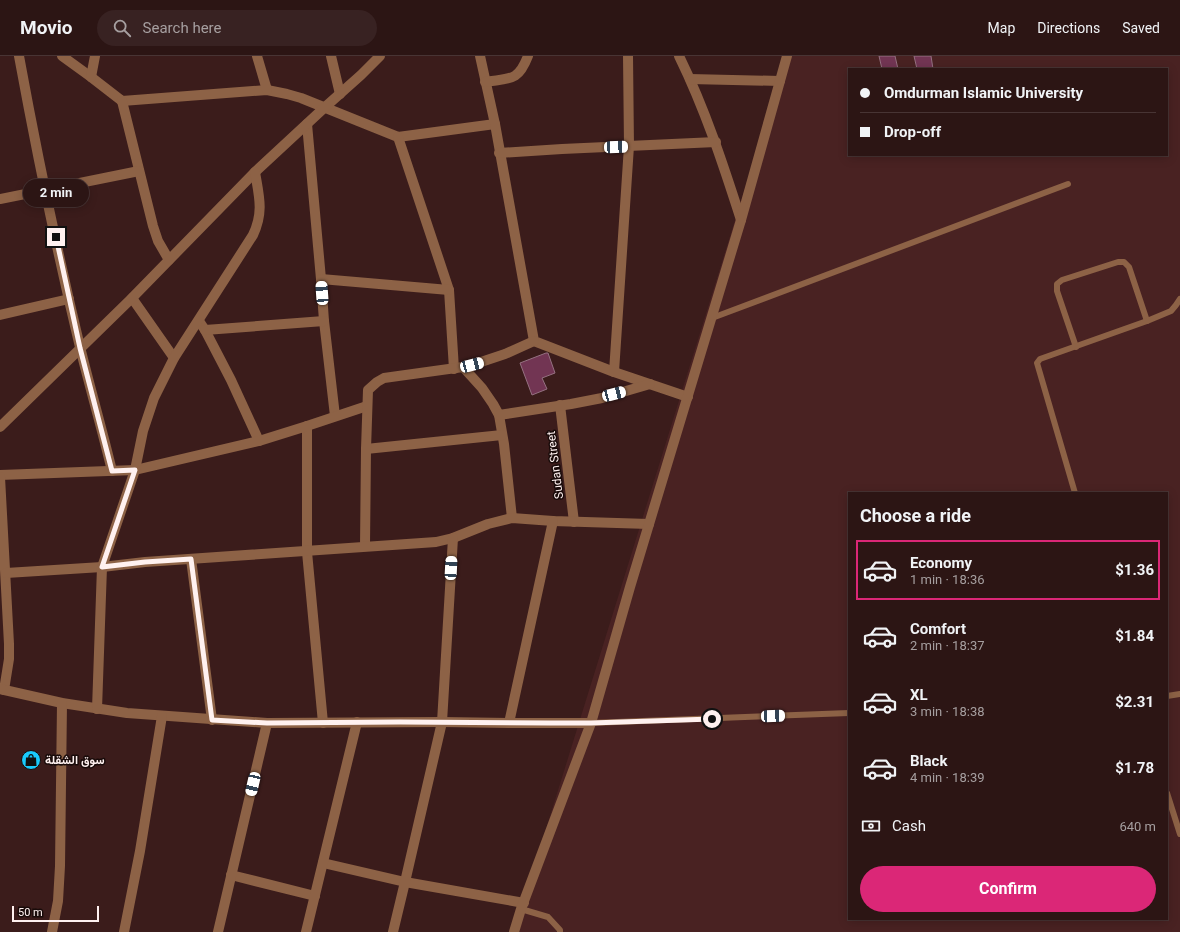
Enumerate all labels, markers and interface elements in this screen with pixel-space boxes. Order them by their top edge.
search box [97,10,377,46]
text: Movio [20,16,73,39]
icon: search [111,17,133,39]
text: Search here [143,19,222,37]
text: Map [988,20,1015,36]
text: Directions [1037,20,1100,36]
text: Saved [1122,20,1160,36]
text: Omdurman Islamic University [884,84,1083,102]
text: Drop-off [884,123,941,141]
car [604,141,628,153]
callout: 2 min [23,179,89,207]
text: 2 min [40,185,72,200]
route end [47,228,65,246]
car [315,281,329,305]
car [459,356,485,374]
car [601,385,627,403]
street label: Sudan Street [544,430,566,500]
text: Choose a ride [860,505,971,526]
icon: car [862,552,898,588]
text: Economy [910,554,972,572]
car [444,556,458,580]
text: $1.36 [1115,561,1154,579]
text: 1 min · 18:36 [910,572,985,587]
icon: car [862,618,898,654]
text: Comfort [910,620,966,638]
text: $1.84 [1115,627,1154,645]
text: 2 min · 18:37 [910,638,985,653]
icon: car [862,684,898,720]
text: XL [910,686,928,704]
text: $2.31 [1115,693,1154,711]
text: 3 min · 18:38 [910,704,985,719]
route start [703,710,721,728]
car [761,710,785,722]
shop icon: سوق الشقلة [20,749,42,771]
icon: car [862,750,898,786]
text: Black [910,752,947,770]
place label: سوق الشقلة [45,753,105,768]
text: $1.78 [1115,759,1154,777]
text: 4 min · 18:39 [910,770,985,785]
car [244,771,262,797]
icon: cash [860,815,882,837]
text: Cash [892,817,926,835]
text: 640 m [1119,819,1156,834]
button: Confirm [860,866,1156,912]
scale bar [12,904,99,923]
text: 50 m [18,906,43,919]

